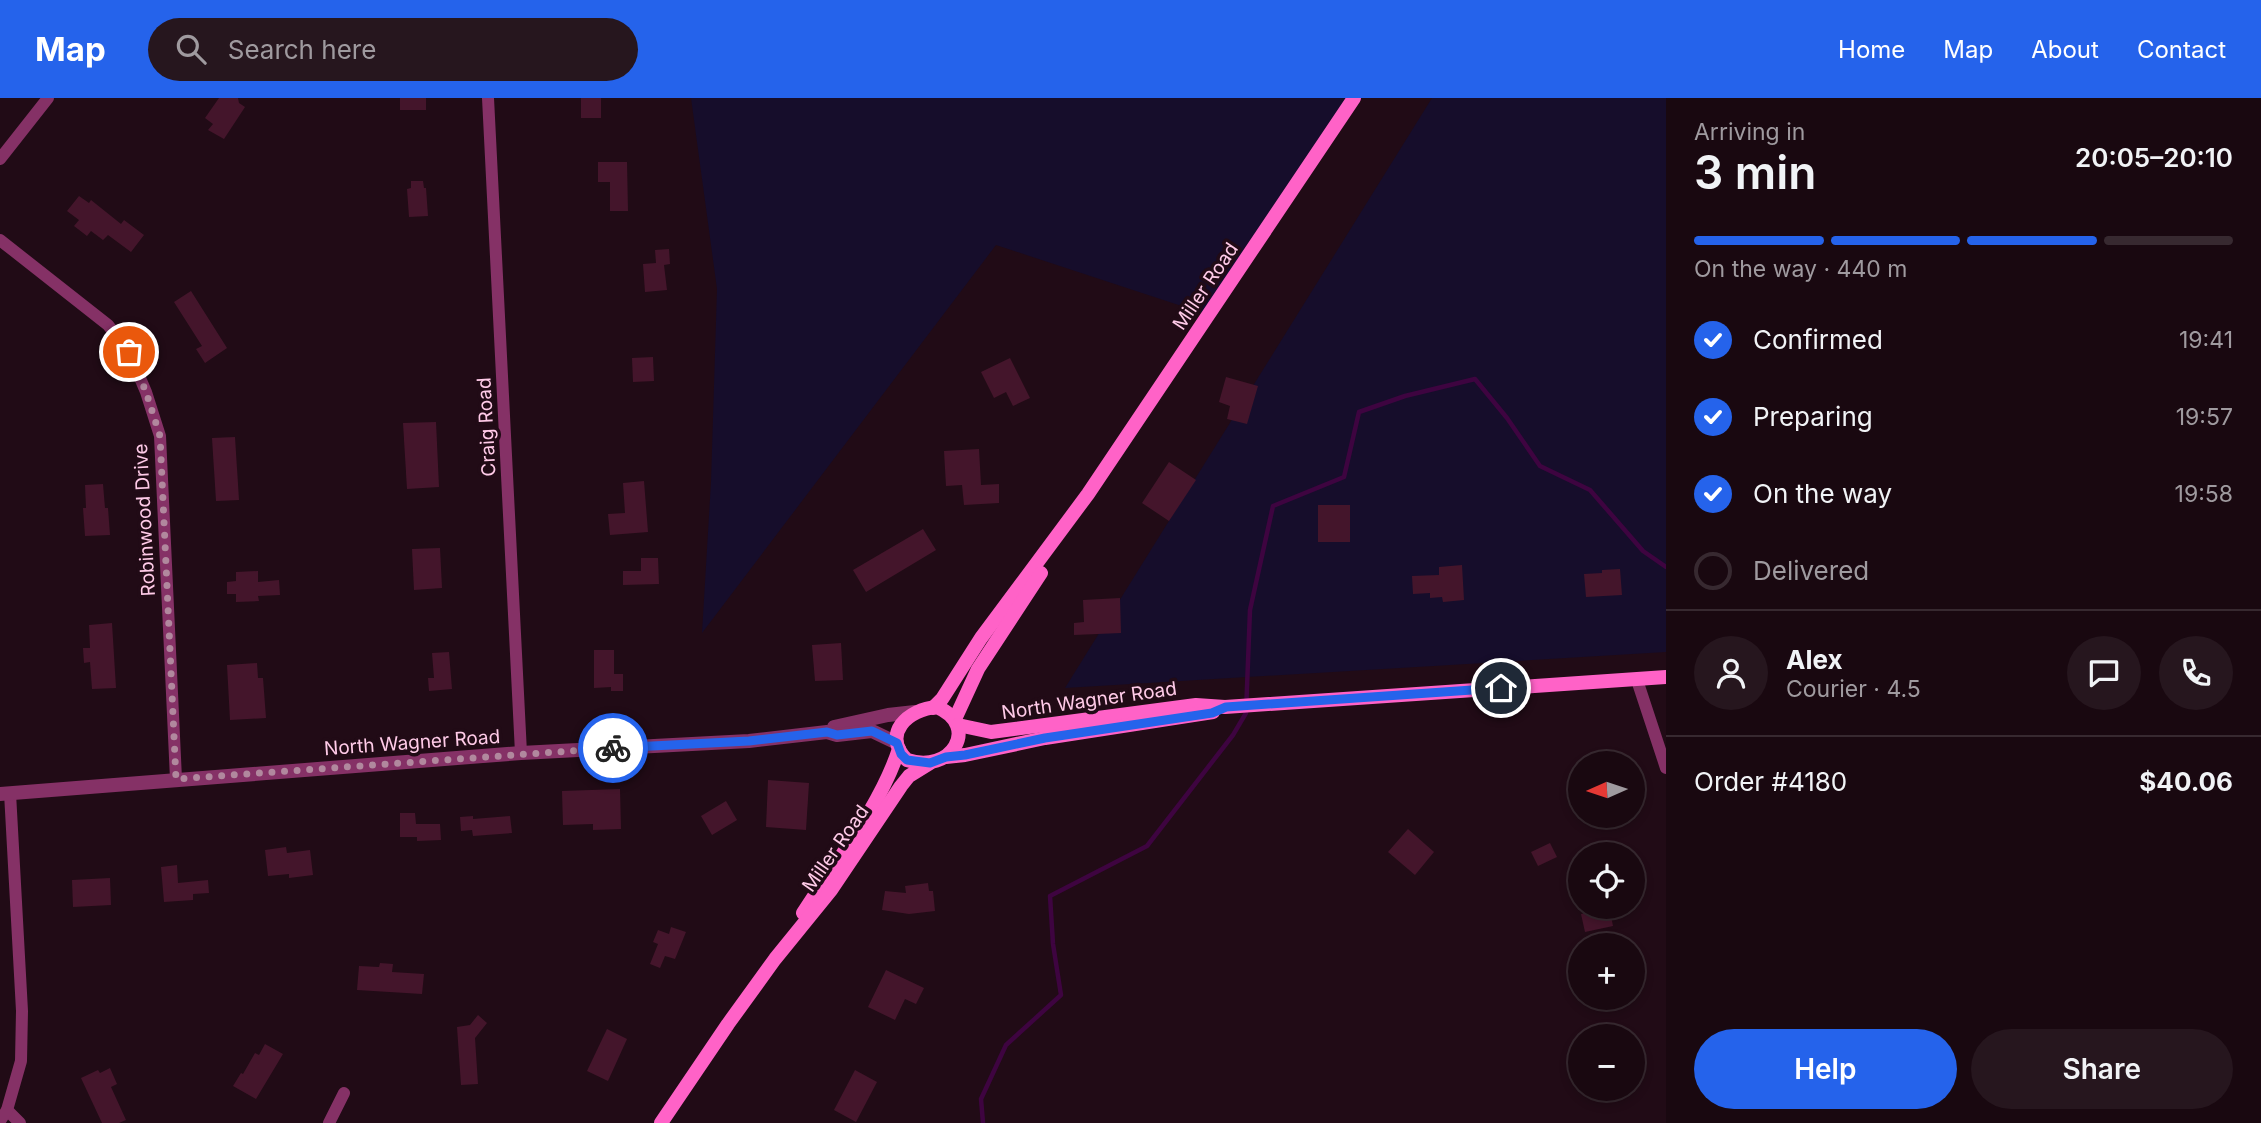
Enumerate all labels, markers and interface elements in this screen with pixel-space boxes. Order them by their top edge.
search box [148,18,638,81]
text: Map [35,29,106,69]
icon: search [172,30,210,68]
text: Search here [228,34,376,65]
text: Home [1838,35,1905,64]
text: Map [1943,35,1993,64]
text: About [2031,35,2099,64]
text: Contact [2137,35,2226,64]
text: Arriving in [1694,118,1805,146]
text: 20:05–20:10 [2075,142,2233,173]
text: 3 min [1694,144,1816,200]
street label: Miller Road [1168,238,1243,334]
text: On the way · 440 m [1694,255,1907,283]
icon: check [1694,321,1732,359]
pin [99,322,159,382]
text: Confirmed [1753,324,1883,355]
text: 19:41 [2179,326,2233,354]
icon: bag [110,333,148,371]
street label: Craig Road [472,377,501,477]
icon: check [1694,398,1732,436]
text: Preparing [1753,401,1873,432]
text: 19:57 [2176,403,2233,431]
street label: Robinwood Drive [129,443,160,597]
icon: check [1694,475,1732,513]
text: On the way [1753,478,1892,509]
text: 19:58 [2175,480,2233,508]
text: Delivered [1753,555,1869,586]
button: person [1694,636,1768,710]
button: chat [2067,636,2141,710]
button: phone [2159,636,2233,710]
text: Alex [1786,644,1843,675]
pin [1471,658,1531,718]
icon: home [1482,669,1520,707]
text: Courier · 4.5 [1786,675,1921,703]
street label: North Wagner Road [1000,677,1178,724]
courier [578,713,648,783]
street label: North Wagner Road [323,725,501,760]
icon: bike [594,729,632,767]
north arrow [1568,751,1645,828]
map controls [1568,751,1645,1101]
text: Order #4180 [1694,766,1847,797]
text: $40.06 [2139,766,2233,797]
street label: Miller Road [797,801,874,896]
button: locate [1568,842,1645,919]
button: + [1568,933,1645,1010]
button: − [1568,1024,1645,1101]
button: Help [1694,1029,1957,1109]
button: Share [1971,1029,2233,1109]

